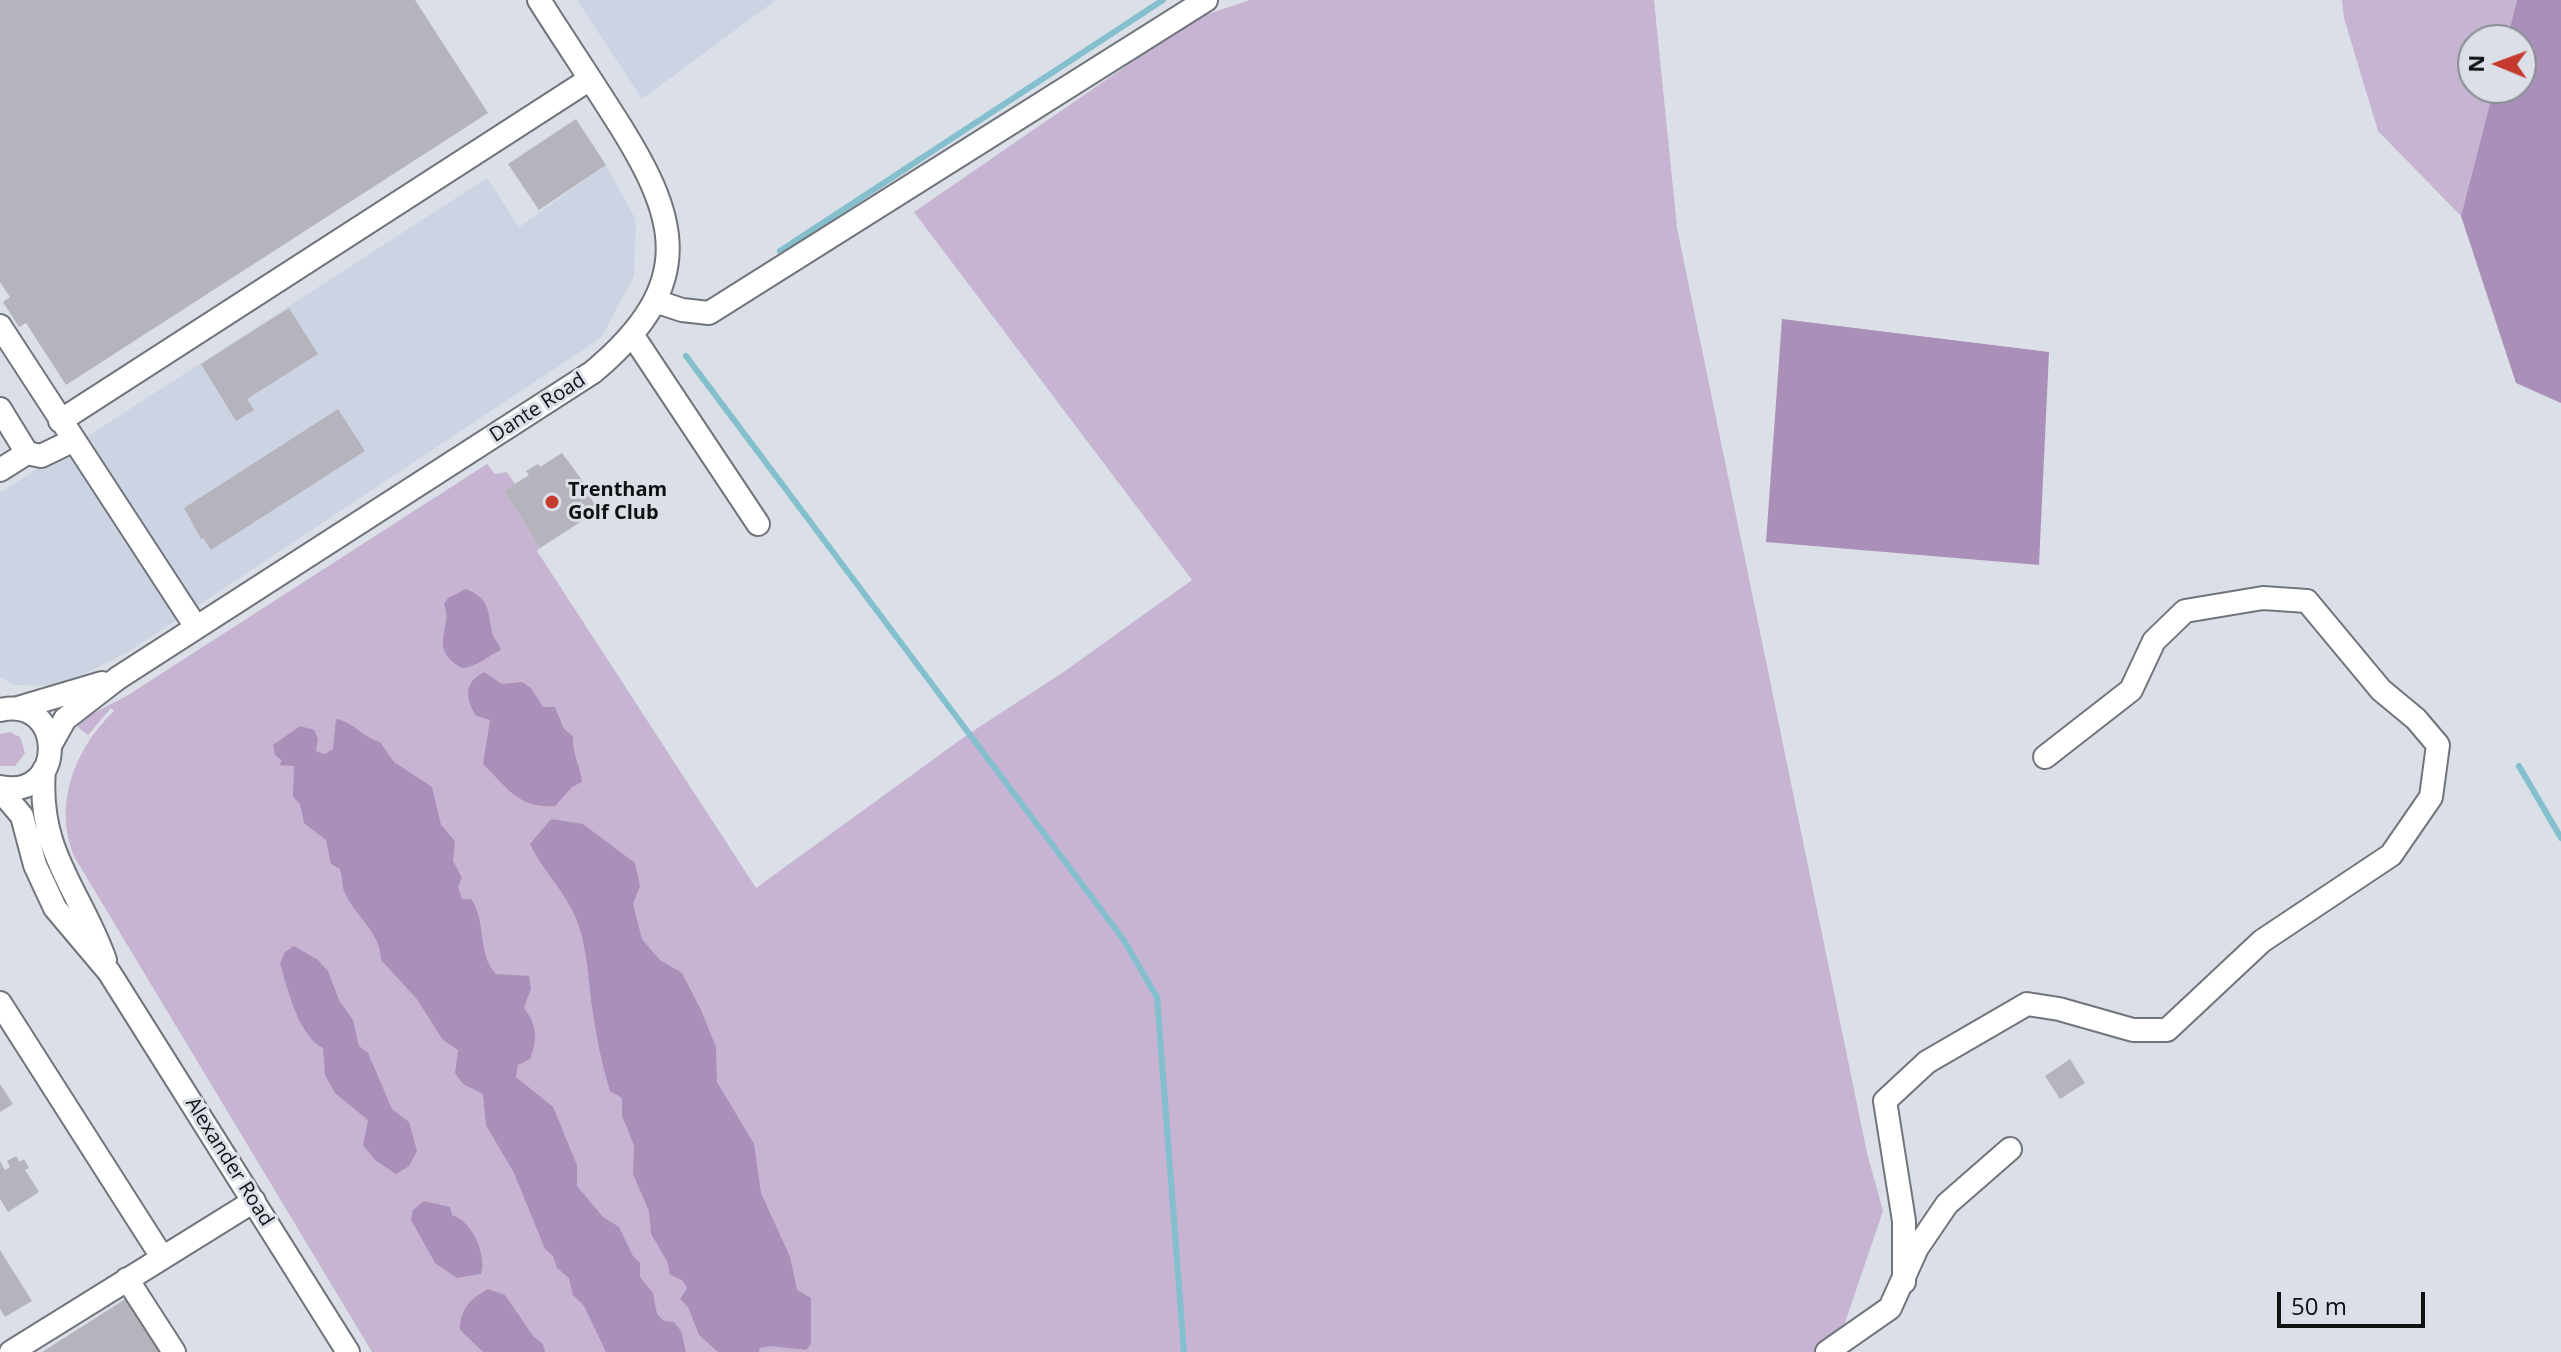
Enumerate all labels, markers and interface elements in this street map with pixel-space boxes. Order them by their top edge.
north arrow [2457,24,2537,104]
text: N [2460,54,2490,73]
street label: Dante Road [486,368,590,448]
place label: Trentham Golf Club [568,478,667,525]
marker: Trentham Golf Club [543,493,561,511]
street label: Alexander Road [180,1093,278,1231]
scale bar [2281,1276,2429,1326]
text: 50 m [2291,1289,2347,1322]

